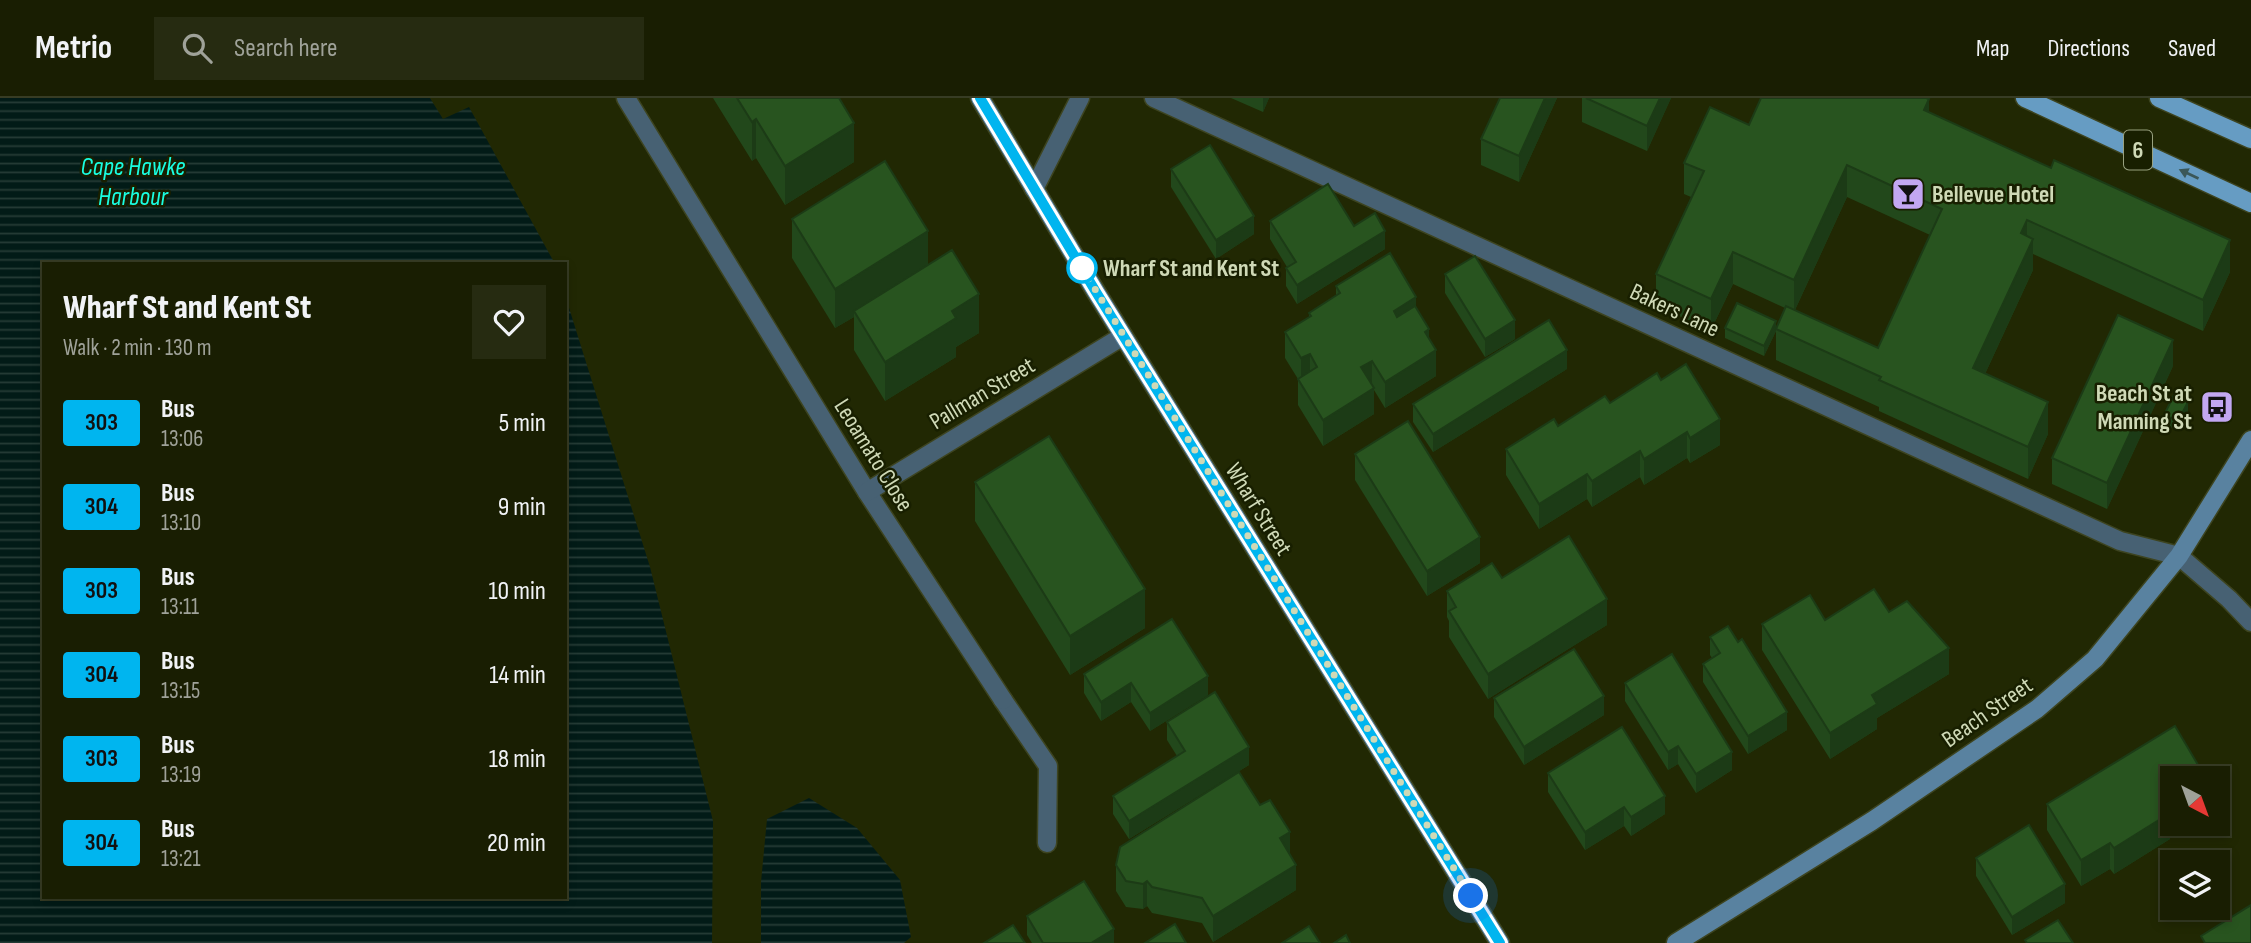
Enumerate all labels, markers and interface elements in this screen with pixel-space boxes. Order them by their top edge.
search box [154,17,644,80]
text: Metrio [35,28,112,68]
icon: search [178,29,216,67]
text: Search here [234,33,337,64]
text: Map [1976,34,2009,63]
text: Directions [2047,34,2130,63]
text: Saved [2168,34,2216,63]
road number: 6 [2124,130,2152,170]
water label: Cape Hawke Harbour [81,152,185,213]
one-way arrow [2179,168,2199,180]
bar icon: Bellevue Hotel [1889,175,1927,213]
place label: Bellevue Hotel [1932,180,2054,209]
marker: Wharf St and Kent St [1067,253,1097,283]
place label: Wharf St and Kent St [1103,254,1279,283]
street label: Bakers Lane [1625,277,1724,344]
button: heart [472,285,546,359]
text: Wharf St and Kent St [63,288,311,328]
text: Walk · 2 min · 130 m [63,334,211,362]
street label: Pallman Street [924,351,1040,436]
place label: Beach St at Manning St [2096,379,2192,436]
bus stop icon: Beach St at Manning St [2198,388,2236,426]
text: Bus [161,394,195,425]
street label: Leoamato Close [828,394,920,517]
text: 303 [85,408,118,437]
text: 5 min [499,408,546,439]
text: 13:06 [161,425,203,453]
street label: Wharf Street [1219,458,1298,561]
text: Bus [161,478,195,509]
text: 304 [85,492,118,521]
text: 9 min [498,492,546,523]
text: 13:10 [161,509,201,537]
text: Bus [161,562,195,593]
text: 303 [85,576,118,605]
text: 10 min [489,576,546,607]
text: 13:11 [161,593,199,621]
text: Bus [161,646,195,677]
text: 304 [85,660,118,689]
text: 14 min [489,660,546,691]
street label: Beach Street [1936,671,2038,754]
text: 13:15 [161,677,200,705]
text: Bus [161,730,195,761]
text: 303 [85,744,118,773]
text: 18 min [489,744,546,775]
text: 13:19 [161,761,201,789]
north arrow [2160,766,2230,836]
map controls [2160,766,2230,920]
text: Bus [161,814,195,845]
text: 304 [85,828,118,857]
text: 20 min [487,828,546,859]
text: 13:21 [161,845,201,873]
button: layers [2160,850,2230,920]
your location [1453,878,1488,913]

